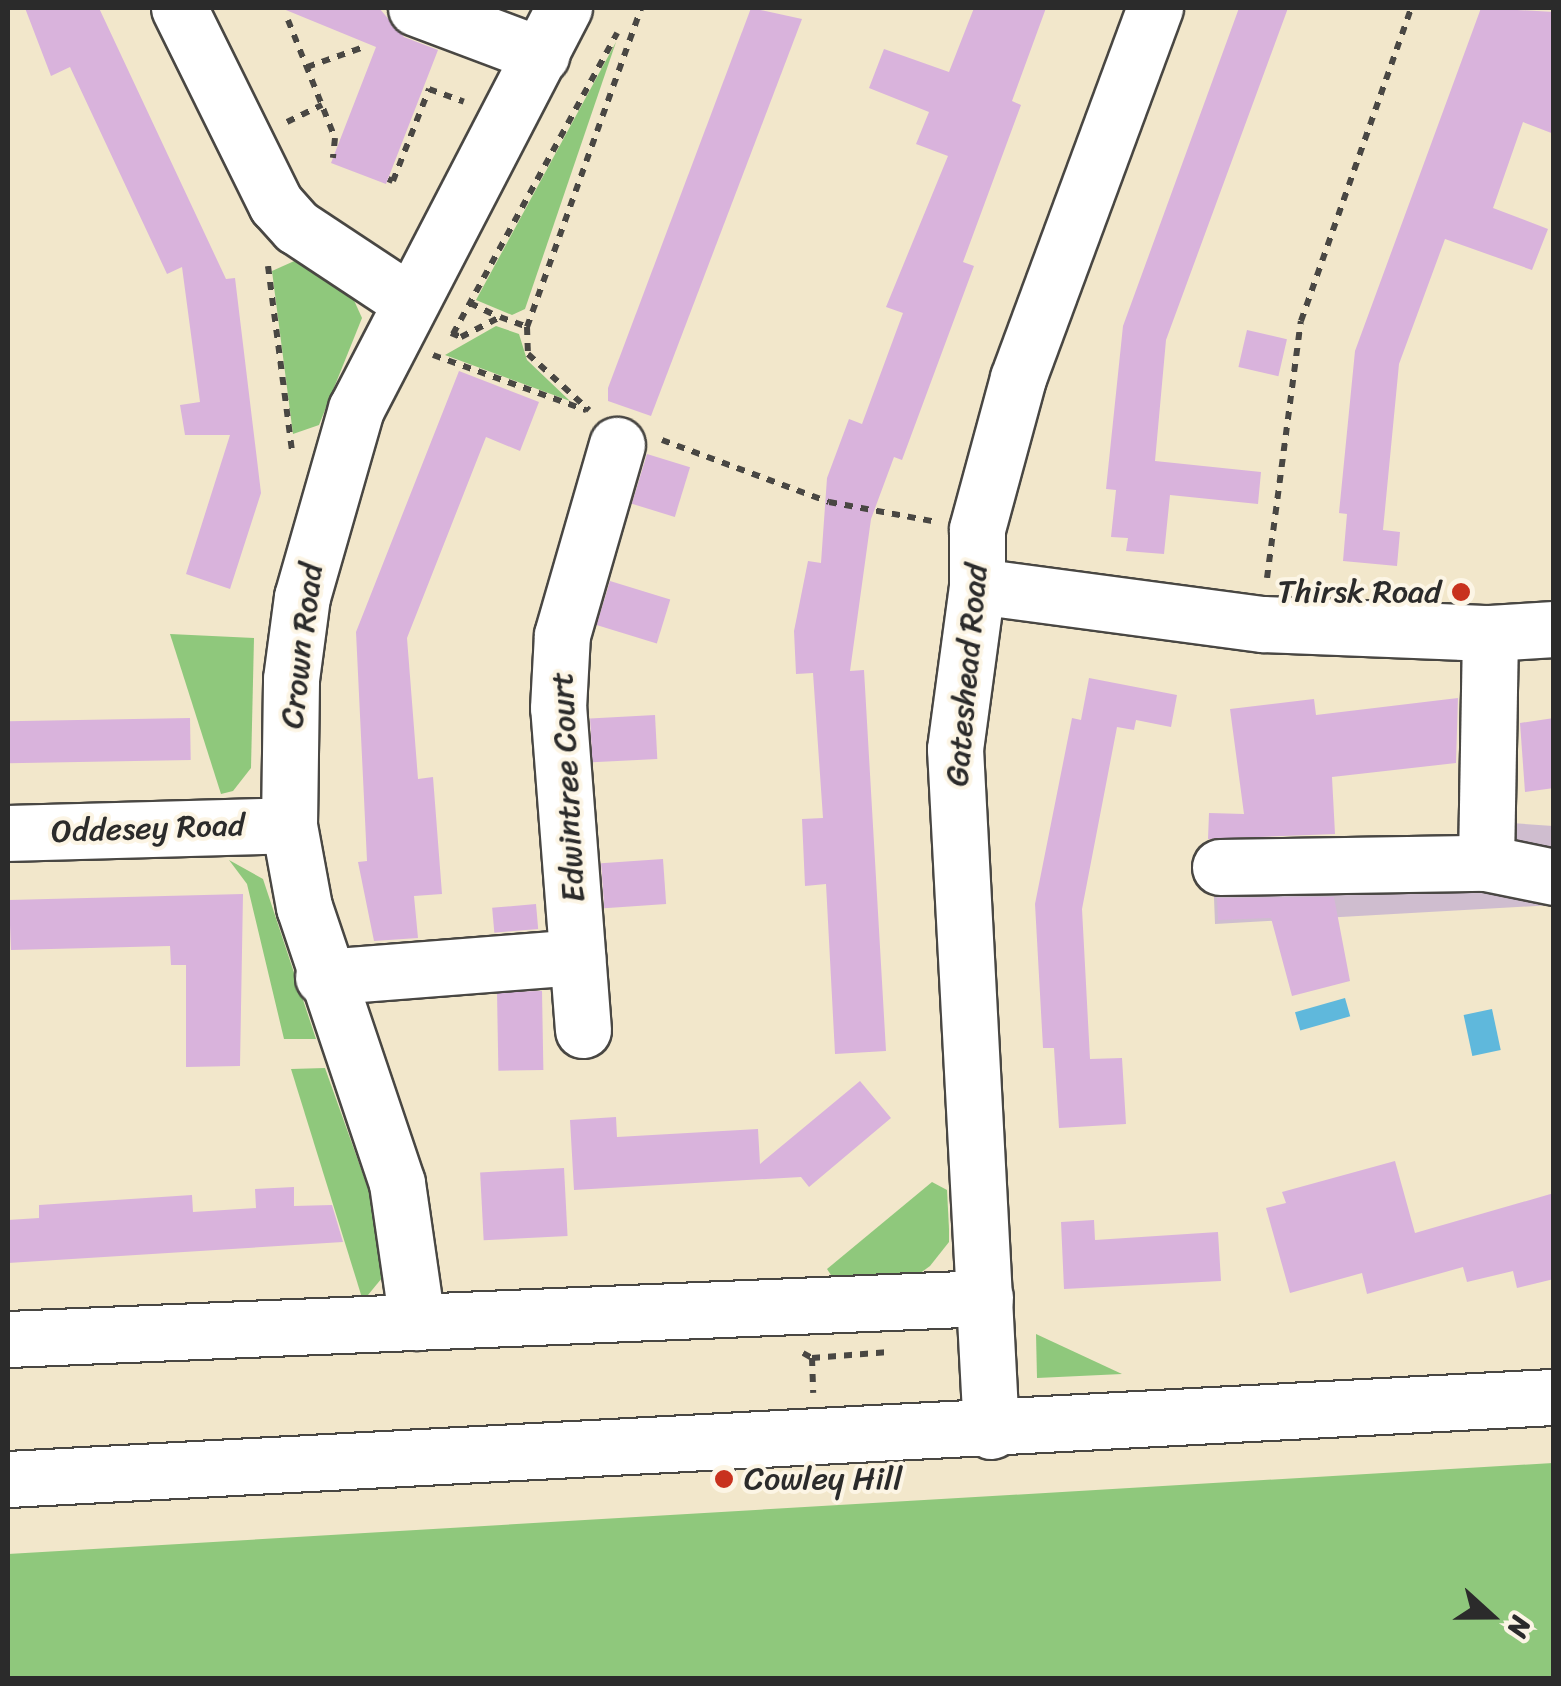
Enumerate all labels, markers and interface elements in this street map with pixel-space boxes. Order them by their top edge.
street label: Crown Road [273,561,331,731]
street label: Gateshead Road [938,562,996,788]
place label: Thirsk Road [1277,573,1441,611]
marker: Thirsk Road [1450,581,1472,603]
street label: Edwintree Court [543,671,593,903]
street label: Oddesey Road [50,806,246,852]
place label: Cowley Hill [744,1460,902,1498]
marker: Cowley Hill [713,1468,735,1490]
north arrow [1441,1566,1541,1666]
text: N [1493,1609,1546,1645]

